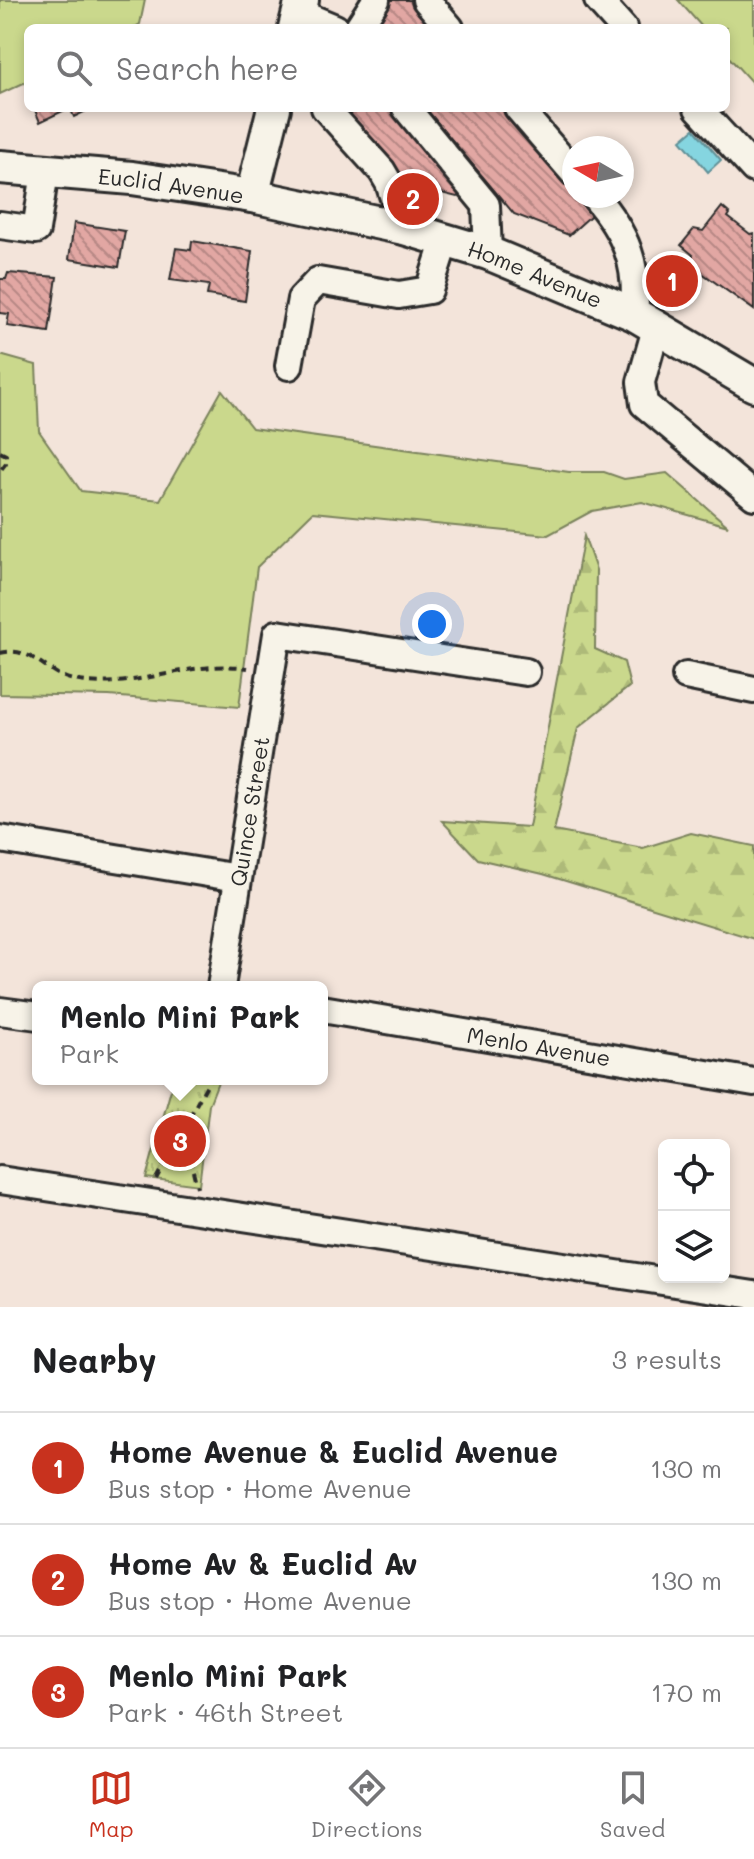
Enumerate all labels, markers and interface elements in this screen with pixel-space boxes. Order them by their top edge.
search box [24,24,730,112]
icon: search [52,46,96,90]
text: Search here [116,48,299,88]
north arrow [562,136,634,208]
street label: Euclid Avenue [97,161,246,209]
pin: 2 [387,169,439,229]
street label: Home Avenue [464,233,607,314]
pin: 1 [646,251,698,311]
your location [412,604,452,644]
street label: Quince Street [223,734,275,888]
popup [32,981,328,1085]
text: Menlo Mini Park [60,996,300,1036]
street label: Menlo Avenue [465,1019,613,1072]
text: Park [60,1036,119,1070]
pin: 3 [154,1111,206,1171]
map controls [658,1139,730,1283]
button: locate [658,1139,730,1211]
button: layers [658,1211,730,1283]
text: Nearby [32,1337,157,1382]
text: 3 results [612,1342,722,1376]
text: Home Avenue & Euclid Avenue [108,1431,558,1471]
text: 1 [52,1451,64,1485]
text: 130 m [650,1451,722,1485]
text: Bus stop · Home Avenue [108,1471,412,1505]
text: Home Av & Euclid Av [108,1543,418,1583]
text: 2 [51,1563,65,1597]
text: 130 m [650,1563,722,1597]
text: Bus stop · Home Avenue [108,1583,412,1617]
text: Menlo Mini Park [108,1655,348,1695]
text: 3 [50,1675,66,1709]
text: 170 m [651,1675,722,1709]
text: Park · 46th Street [108,1695,343,1729]
tab: Map [89,1766,134,1843]
tab: Directions [311,1766,423,1843]
tab: Saved [600,1766,665,1843]

